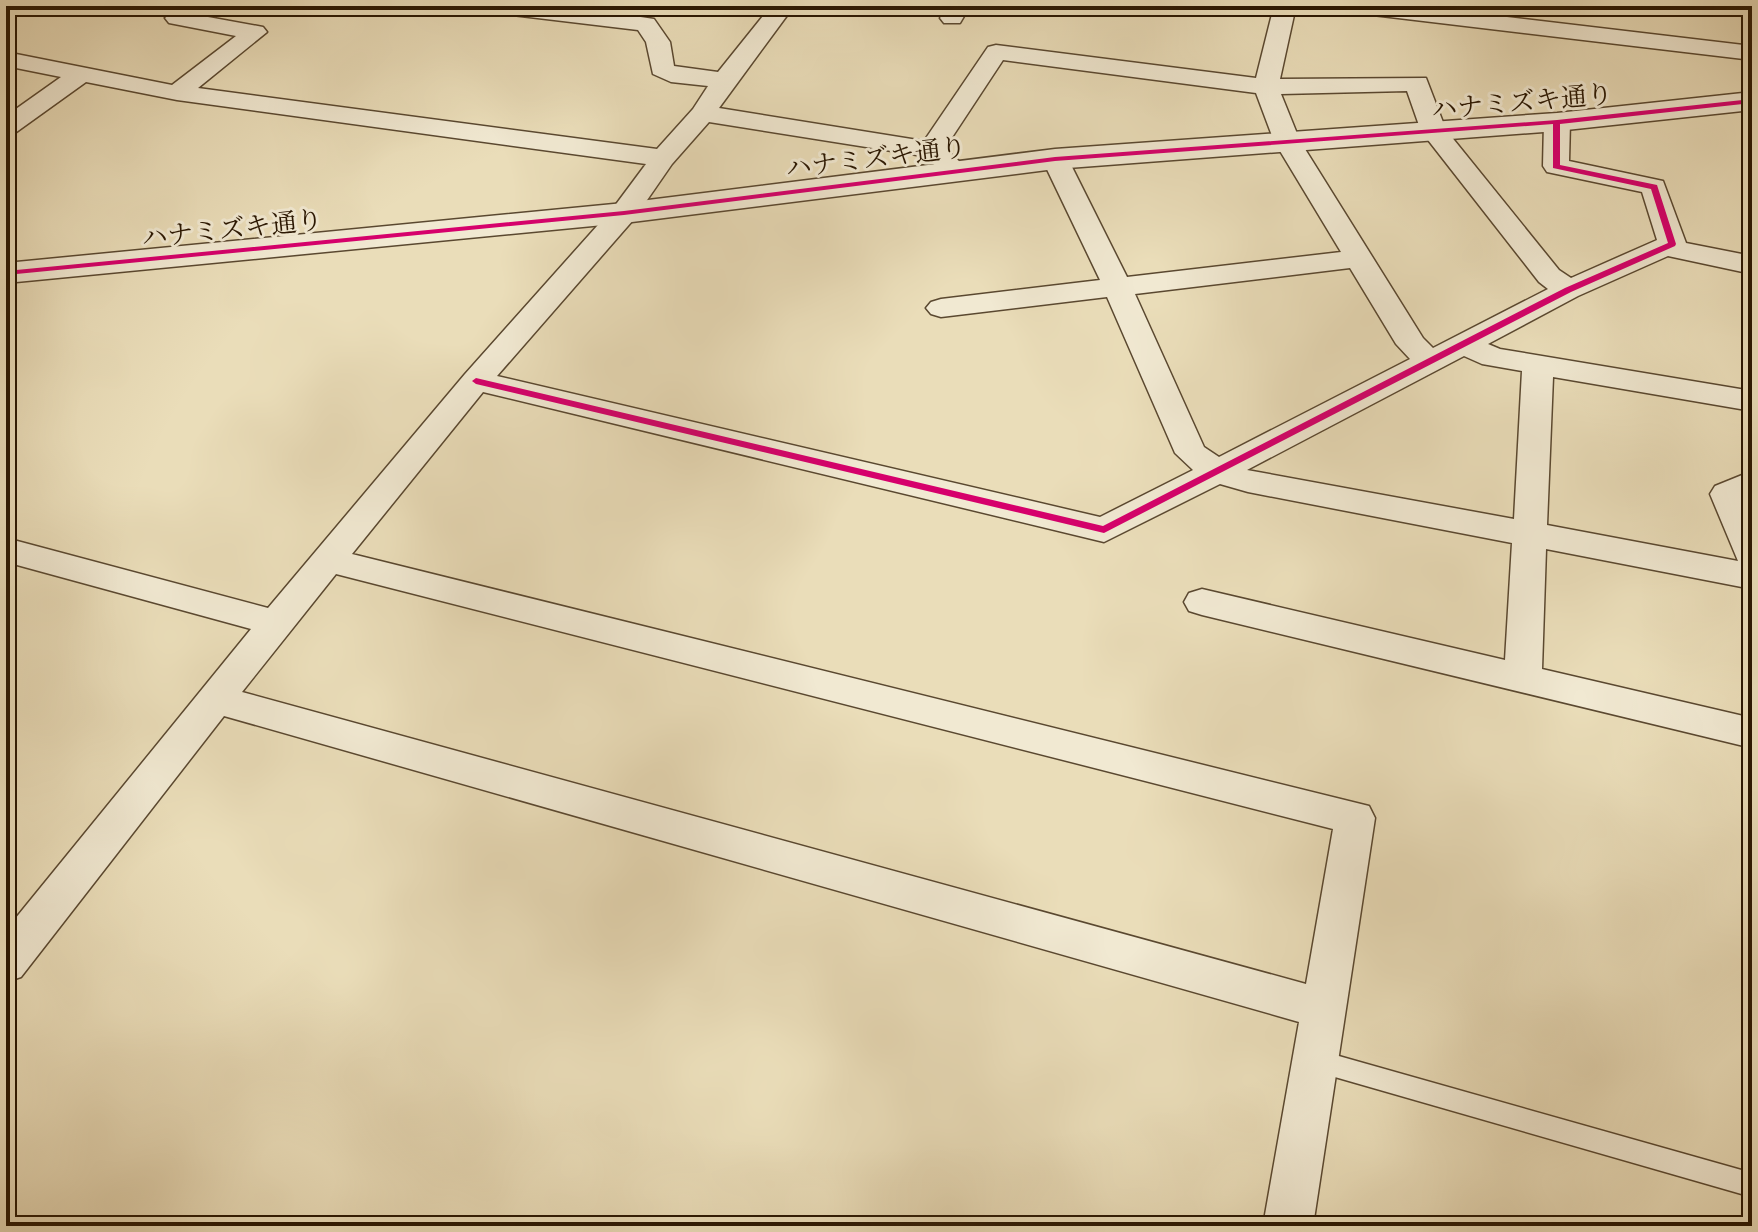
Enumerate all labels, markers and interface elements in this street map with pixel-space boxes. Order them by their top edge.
street label: ハナミズキ通り [1430,77,1614,127]
street label: ハナミズキ通り [784,130,968,186]
street label: ハナミズキ通り [140,202,324,256]

